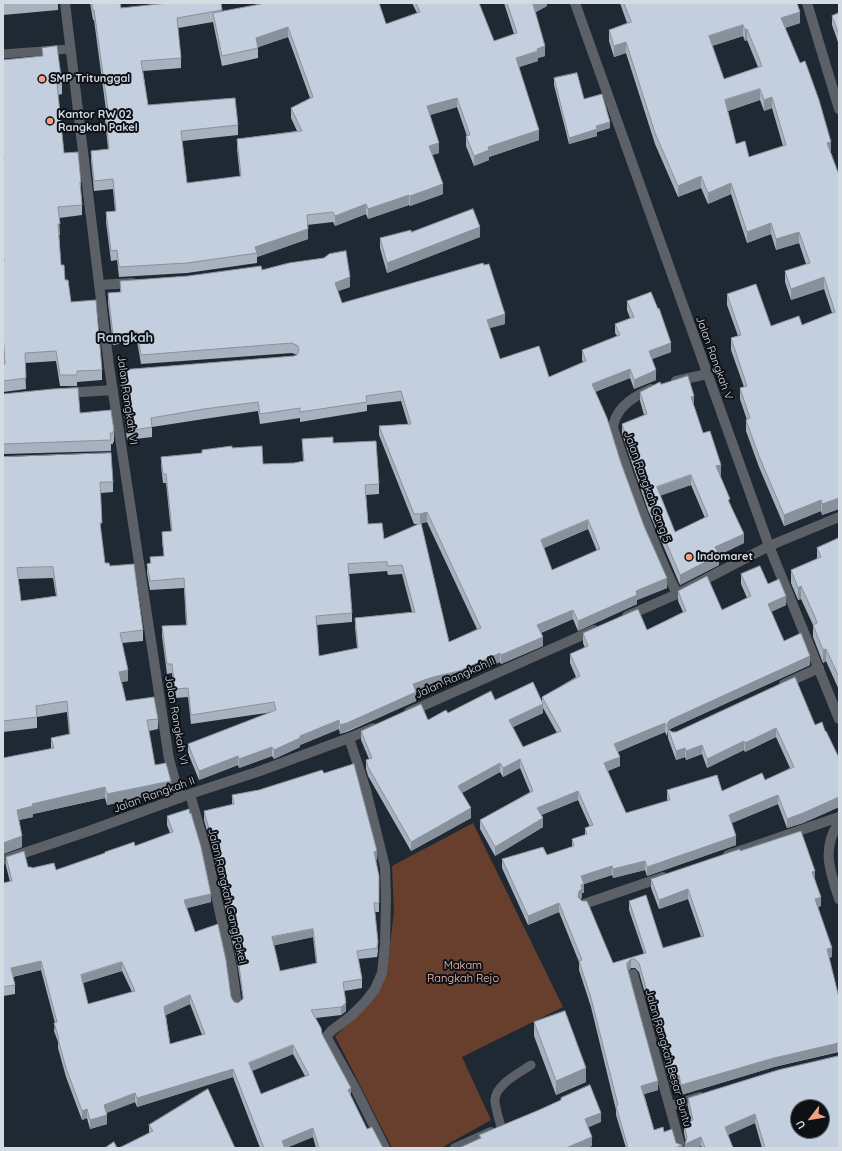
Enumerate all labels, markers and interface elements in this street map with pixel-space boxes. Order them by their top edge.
place label: SMP Tritunggal [50,72,130,86]
marker: SMP Tritunggal [37,74,47,84]
place label: Kantor RW 02 Rangkah Pakel [58,108,138,134]
marker: Kantor RW 02 Rangkah Pakel [45,116,55,126]
street label: Jalan Rangkah V [693,314,735,402]
district label: Rangkah [97,330,153,346]
street label: Jalan Rangkah VI [114,354,140,446]
street label: Jalan Rangkah Gang 5 [621,430,673,544]
place label: Indomaret [697,550,753,564]
marker: Indomaret [684,552,694,562]
street label: Jalan Rangkah II [413,654,497,702]
street label: Jalan Rangkah VI [162,674,190,766]
street label: Jalan Rangkah II [111,774,197,816]
street label: Jalan Rangkah Gang Pakel [205,827,249,965]
park label: Makam Rangkah Rejo [427,959,499,985]
street label: Jalan Rangkah Besar Buntu [642,988,694,1128]
north arrow [790,1099,830,1139]
text: U [793,1118,809,1132]

